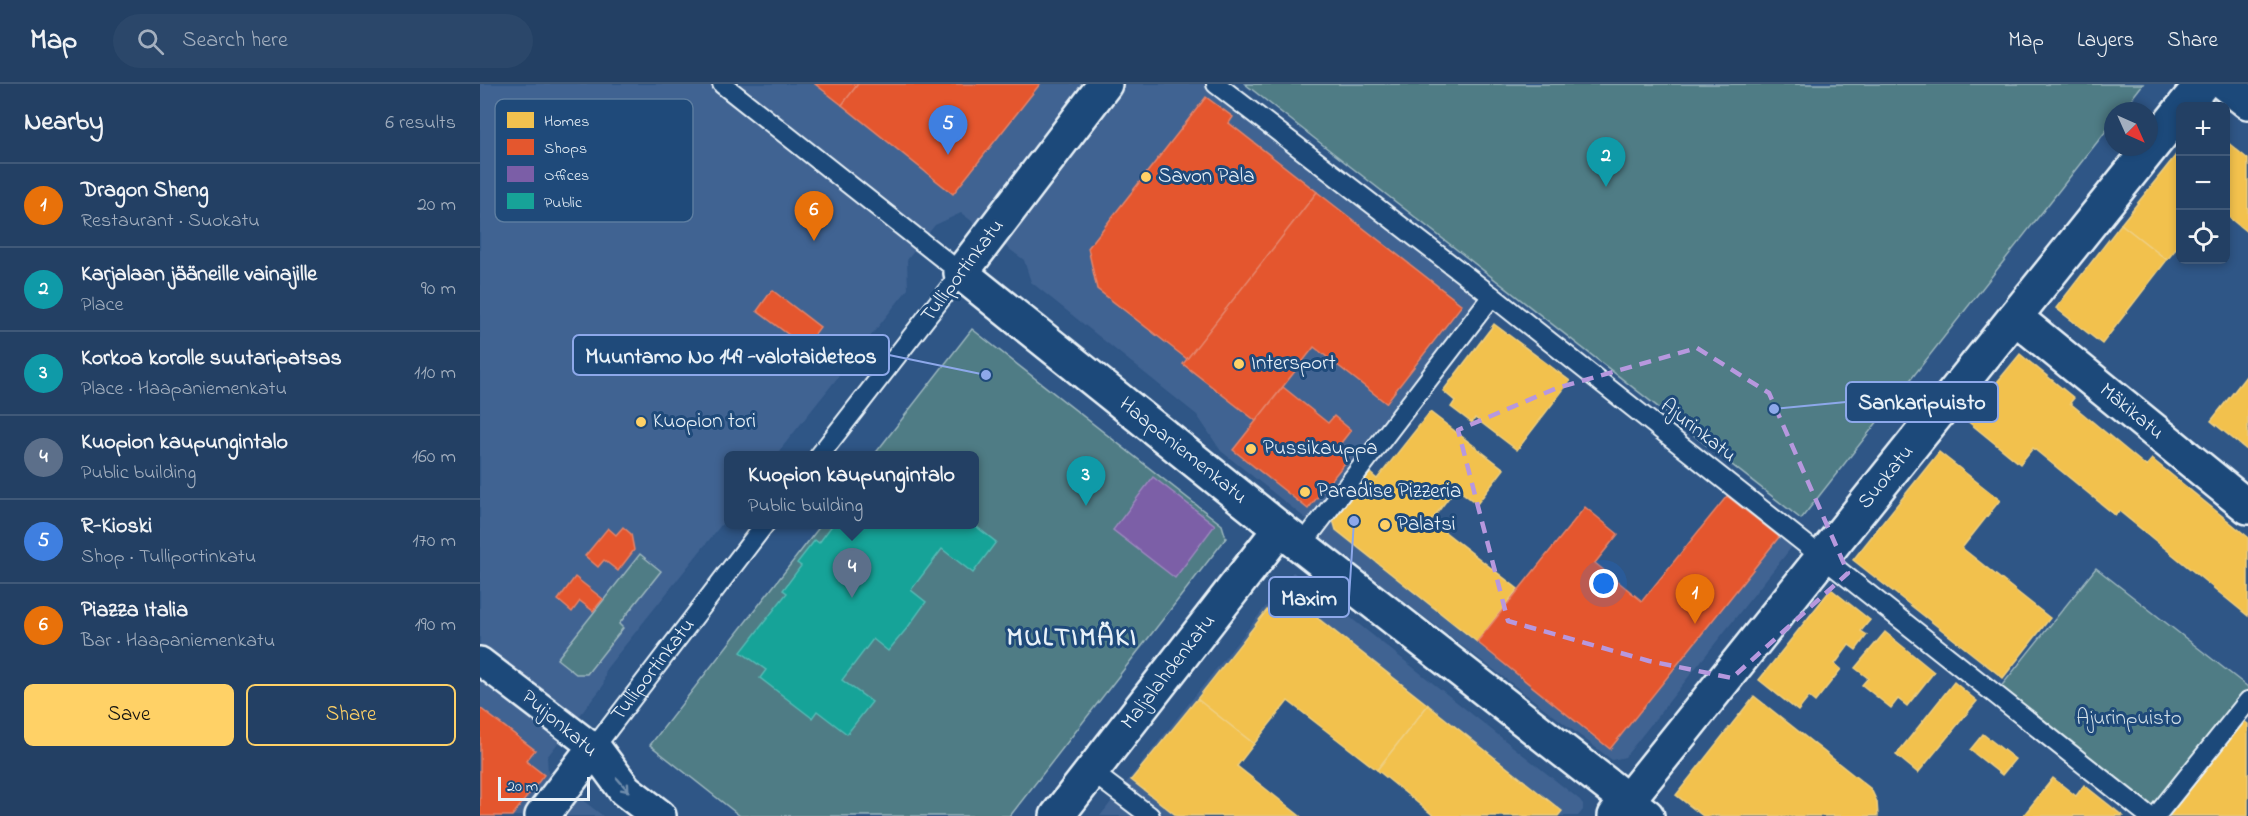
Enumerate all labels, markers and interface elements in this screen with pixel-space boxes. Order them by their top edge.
search box [113,14,533,68]
text: Map [30,21,77,62]
icon: search [134,25,167,58]
text: Search here [182,25,288,57]
text: Map [2008,26,2044,56]
text: Layers [2077,26,2134,56]
text: Share [2167,26,2218,56]
legend [495,99,693,222]
north arrow [2104,102,2158,156]
map controls [2176,102,2230,264]
button: + [2176,102,2230,156]
text: Nearby [24,104,103,142]
pin: 5 [928,106,968,155]
text: 6 results [385,109,456,138]
text: Homes [544,110,589,134]
text: Shops [544,137,587,161]
pin: 2 [1586,138,1626,187]
button: − [2176,156,2230,210]
place label: Savon Pala [1158,162,1255,192]
text: Offices [544,164,589,188]
marker: Savon Pala [1139,170,1153,184]
text: Dragon Sheng [81,175,209,207]
text: 1 [40,191,47,220]
text: 20 m [417,191,456,220]
text: Public [544,191,583,215]
pin: 6 [794,192,834,241]
text: Restaurant · Suokatu [81,207,260,236]
button: locate [2176,210,2230,264]
street label: Tulliportinkatu [914,213,1012,329]
text: Karjalaan jääneille vainajille [81,259,317,291]
text: 2 [39,275,48,304]
text: 90 m [421,275,456,304]
text: Place [81,291,123,320]
callout: Muuntamo No 149 -valotaideteos [573,335,889,375]
text: Muuntamo No 149 -valotaideteos [585,342,877,374]
text: Korkoa korolle suutaripatsas [81,343,342,375]
place label: Intersport [1251,349,1336,379]
marker: Intersport [1232,357,1246,371]
text: 3 [39,359,48,388]
text: 110 m [414,359,456,388]
text: Place · Haapaniemenkatu [81,375,287,404]
street label: Mäkikatu [2092,376,2170,447]
callout: Sankaripuisto [1846,382,1998,422]
text: Sankaripuisto [1858,388,1986,420]
street label: Haapaniemenkatu [1112,390,1253,512]
street label: Ajurinkatu [1654,392,1742,470]
place label: Kuopion tori [653,407,756,437]
marker: Kuopion tori [634,415,648,429]
text: Kuopion kaupungintalo [81,427,288,459]
place label: Pussikauppa [1263,434,1378,464]
street label: Suokatu [1851,439,1922,516]
marker: Pussikauppa [1244,442,1258,456]
text: 4 [39,443,48,472]
text: 160 m [412,443,456,472]
popup [724,451,979,529]
pin: 3 [1066,456,1106,506]
text: Public building [81,459,196,488]
text: Kuopion kaupungintalo [748,460,955,492]
place label: Paradise Pizzeria [1317,477,1461,507]
marker: Paradise Pizzeria [1298,485,1312,499]
text: Public building [748,492,863,521]
place label: Palatsi [1397,510,1456,540]
text: R-Kioski [81,511,152,543]
marker: Palatsi [1378,518,1392,532]
text: 5 [38,527,49,556]
text: 170 m [412,527,456,556]
text: Shop · Tulliportinkatu [81,543,256,572]
pin: 4 [832,548,872,598]
your location [1589,569,1618,598]
pin: 1 [1676,574,1714,624]
callout: Maxim [1269,577,1349,617]
text: Maxim [1281,584,1337,616]
text: Piazza Italia [81,595,188,627]
street label: Maljalahdenkatu [1114,608,1223,736]
text: 6 [39,611,48,640]
text: 190 m [414,611,456,640]
street label: Tulliportinkatu [604,612,703,728]
district label: MULTIMÄKI [1006,619,1138,658]
text: Bar · Haapaniemenkatu [81,627,275,656]
street label: Puijonkatu [514,683,604,765]
button: Save [24,684,234,746]
button: Share [246,684,456,746]
park label: Ajurinpuisto [2076,704,2182,734]
scale bar [498,774,590,802]
text: 20 m [507,775,538,799]
one-way arrow [616,778,630,793]

